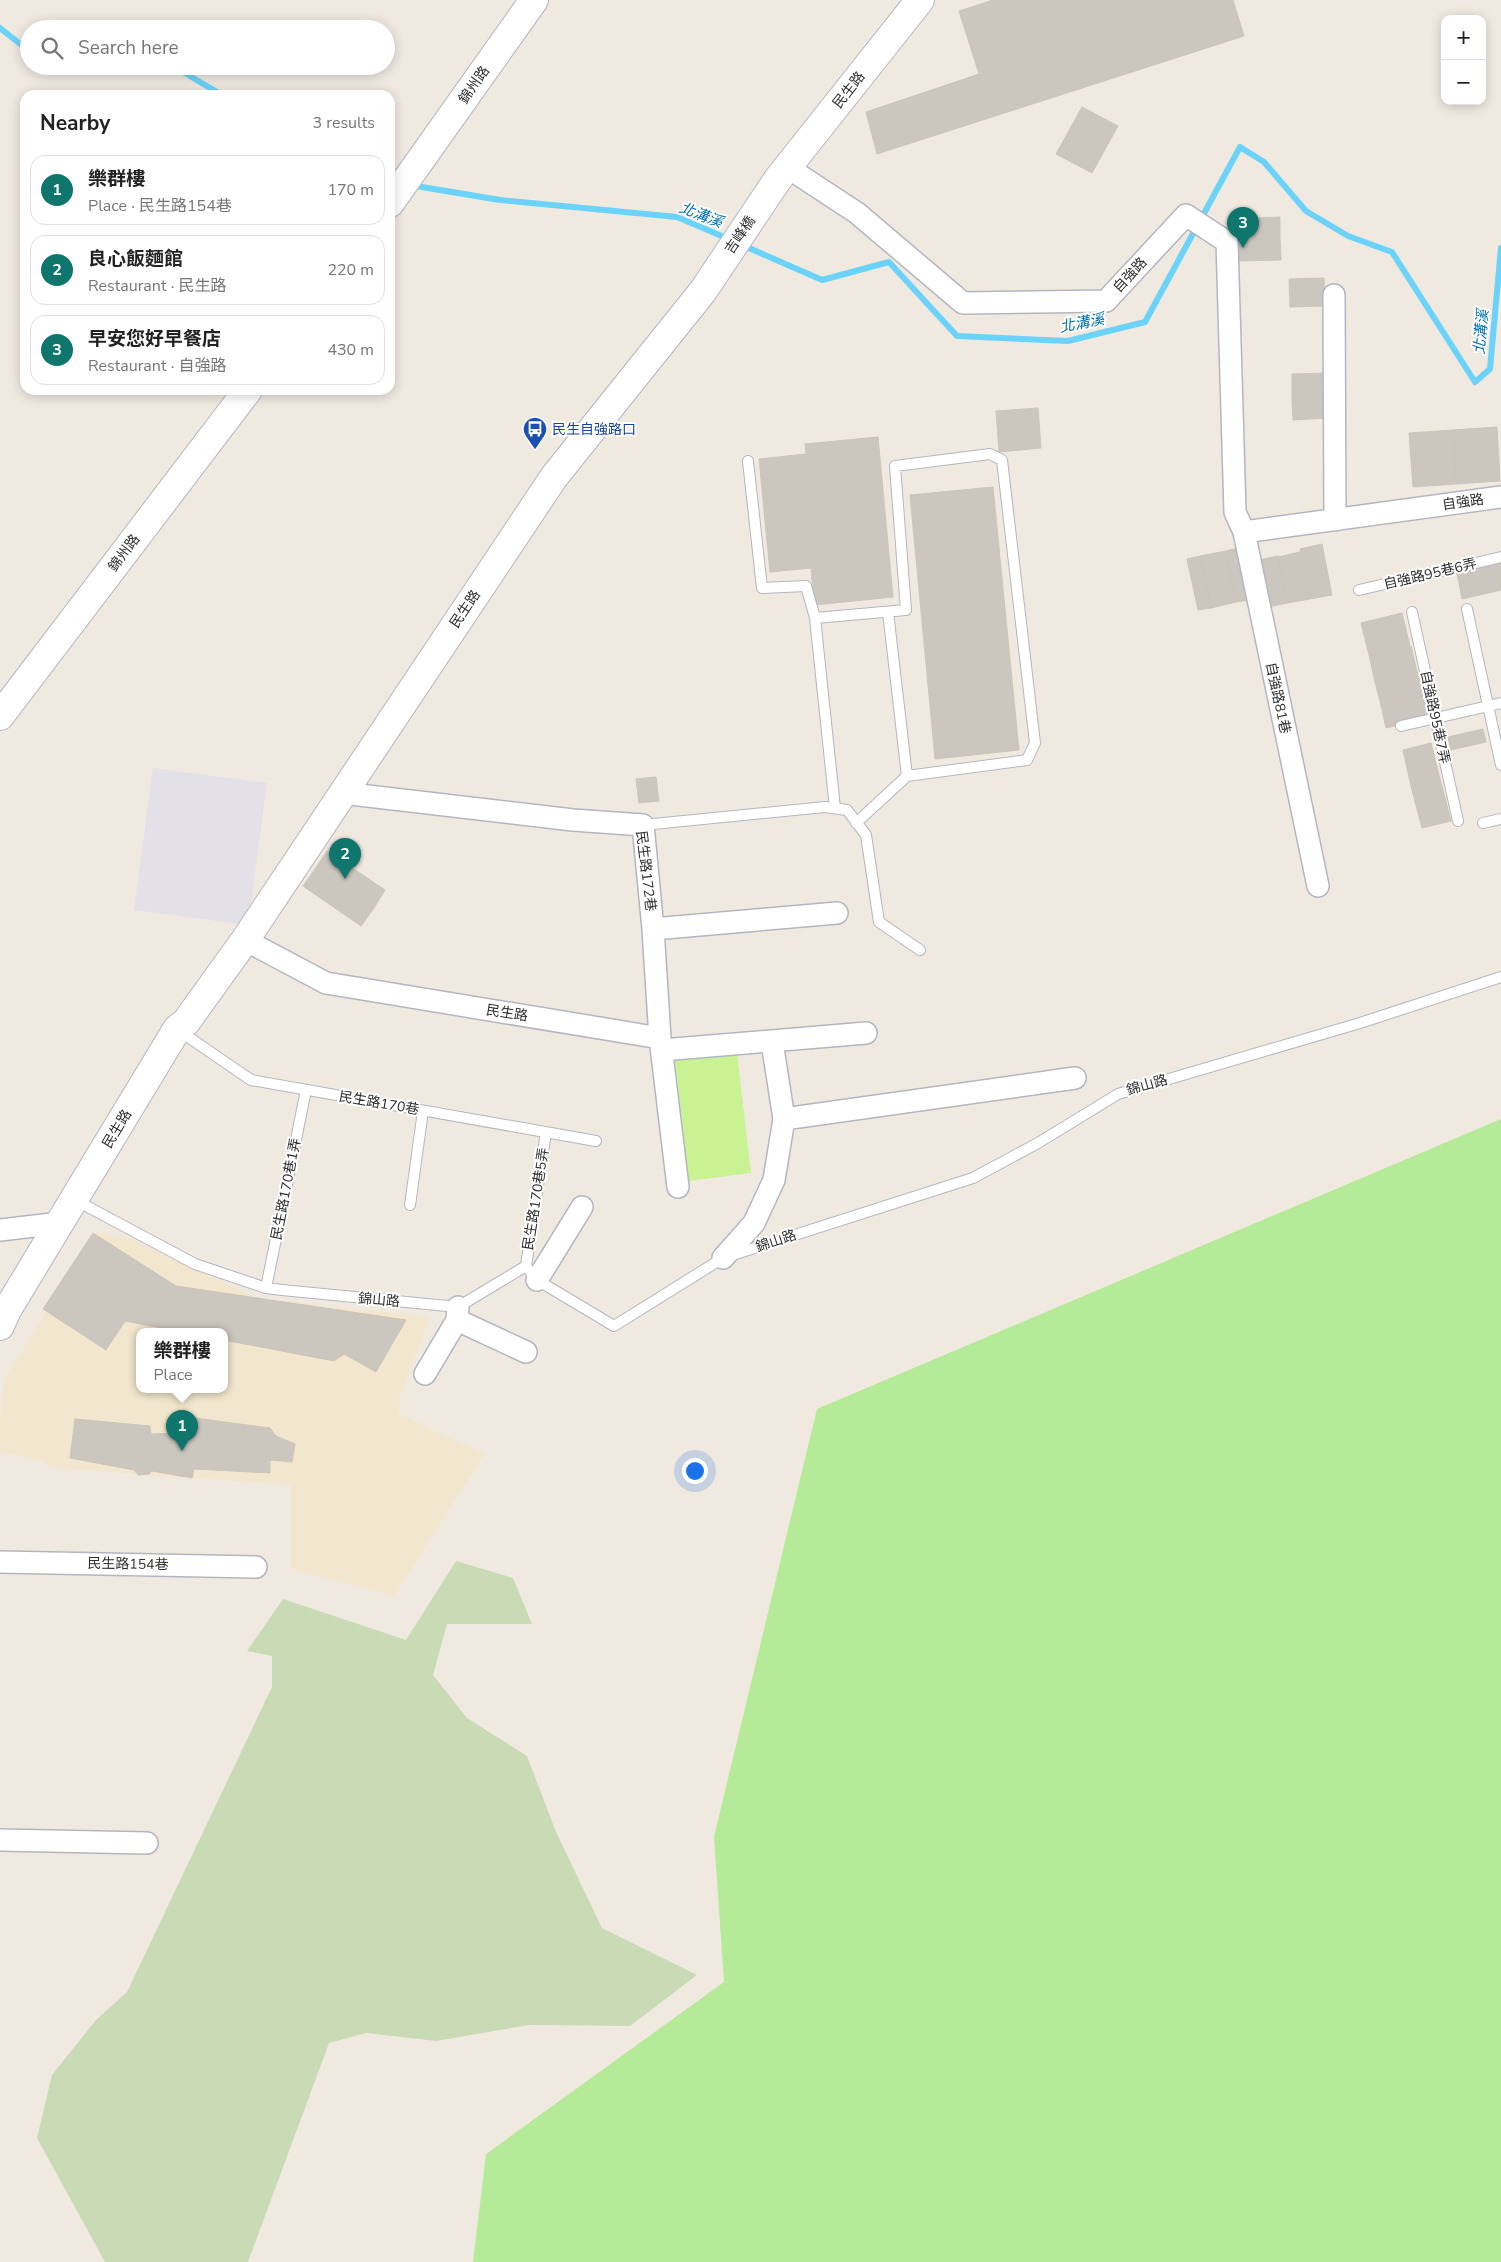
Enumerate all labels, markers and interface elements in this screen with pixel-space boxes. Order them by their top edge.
map controls [1441,15,1486,105]
button: + [1441,15,1486,60]
search box [20,20,395,75]
icon: search [38,34,66,62]
text: Search here [78,35,179,61]
button: − [1441,60,1486,105]
street label: 錦州路 [454,62,494,108]
street label: 民生路 [829,68,869,112]
text: Nearby [40,109,110,137]
text: 3 results [313,112,375,134]
text: 樂群樓 [88,166,145,192]
text: 1 [52,179,62,201]
text: 170 m [327,179,374,201]
text: Place · 民生路154巷 [88,195,232,217]
water label: 北溝溪 [676,198,727,233]
pin: 3 [1227,207,1259,248]
street label: 吉峰橋 [720,212,760,258]
text: 良心飯麵館 [88,246,183,272]
street label: 自強路 [1109,253,1151,297]
text: 2 [52,259,62,281]
text: 220 m [327,259,374,281]
text: Restaurant · 民生路 [88,275,226,297]
water label: 北溝溪 [1469,307,1493,355]
water label: 北溝溪 [1058,309,1108,337]
text: 早安您好早餐店 [88,326,221,352]
text: 3 [52,339,62,361]
text: 430 m [327,339,374,361]
text: Restaurant · 自強路 [88,355,226,377]
bus stop icon: 民生自強路口 [522,416,548,450]
place label: 民生自強路口 [552,420,636,439]
street label: 自強路 [1441,490,1485,514]
street label: 錦州路 [104,531,144,575]
street label: 自強路95巷6弄 [1381,554,1479,594]
street label: 民生路 [445,586,485,632]
street label: 自強路81巷 [1261,660,1295,736]
street label: 自強路95巷7弄 [1416,668,1454,766]
street label: 民生路172巷 [632,830,660,912]
pin: 2 [329,838,361,879]
street label: 民生路 [485,1000,529,1026]
street label: 錦山路 [1124,1070,1170,1100]
street label: 民生路170巷 [337,1087,421,1119]
street label: 民生路 [98,1106,136,1152]
street label: 民生路170巷1弄 [267,1136,305,1242]
street label: 民生路170巷5弄 [519,1146,553,1252]
street label: 錦山路 [753,1225,799,1257]
street label: 錦山路 [357,1289,401,1311]
popup [136,1328,228,1393]
text: 樂群樓 [153,1338,211,1364]
text: Place [153,1364,193,1386]
pin: 1 [166,1410,198,1451]
your location [682,1458,708,1484]
street label: 民生路154巷 [87,1554,169,1574]

